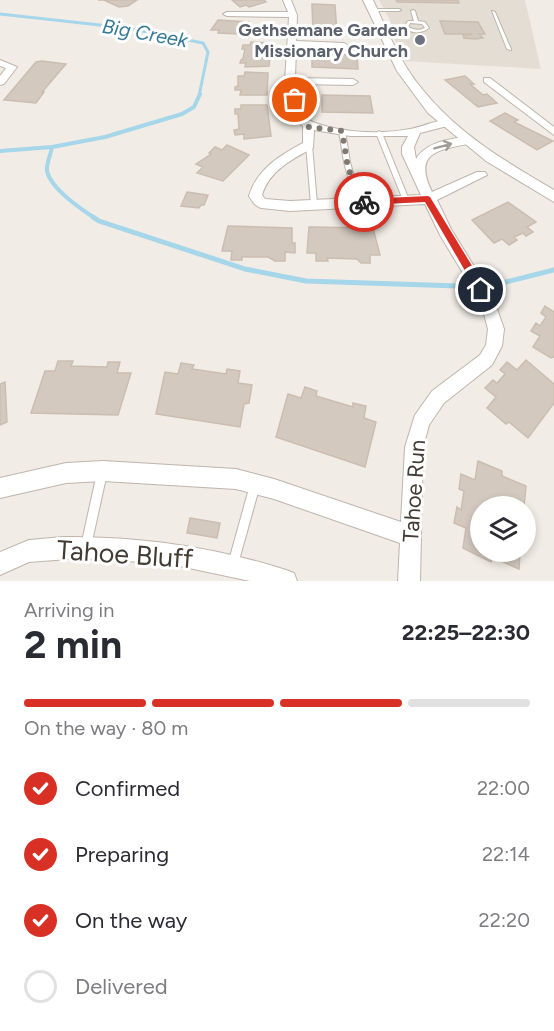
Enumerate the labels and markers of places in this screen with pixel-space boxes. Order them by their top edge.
place label: Gethsemane Garden Missionary Church [238,19,408,62]
marker: Gethsemane Garden Missionary Church [413,33,427,47]
pin [269,74,320,125]
pin [455,264,506,315]

